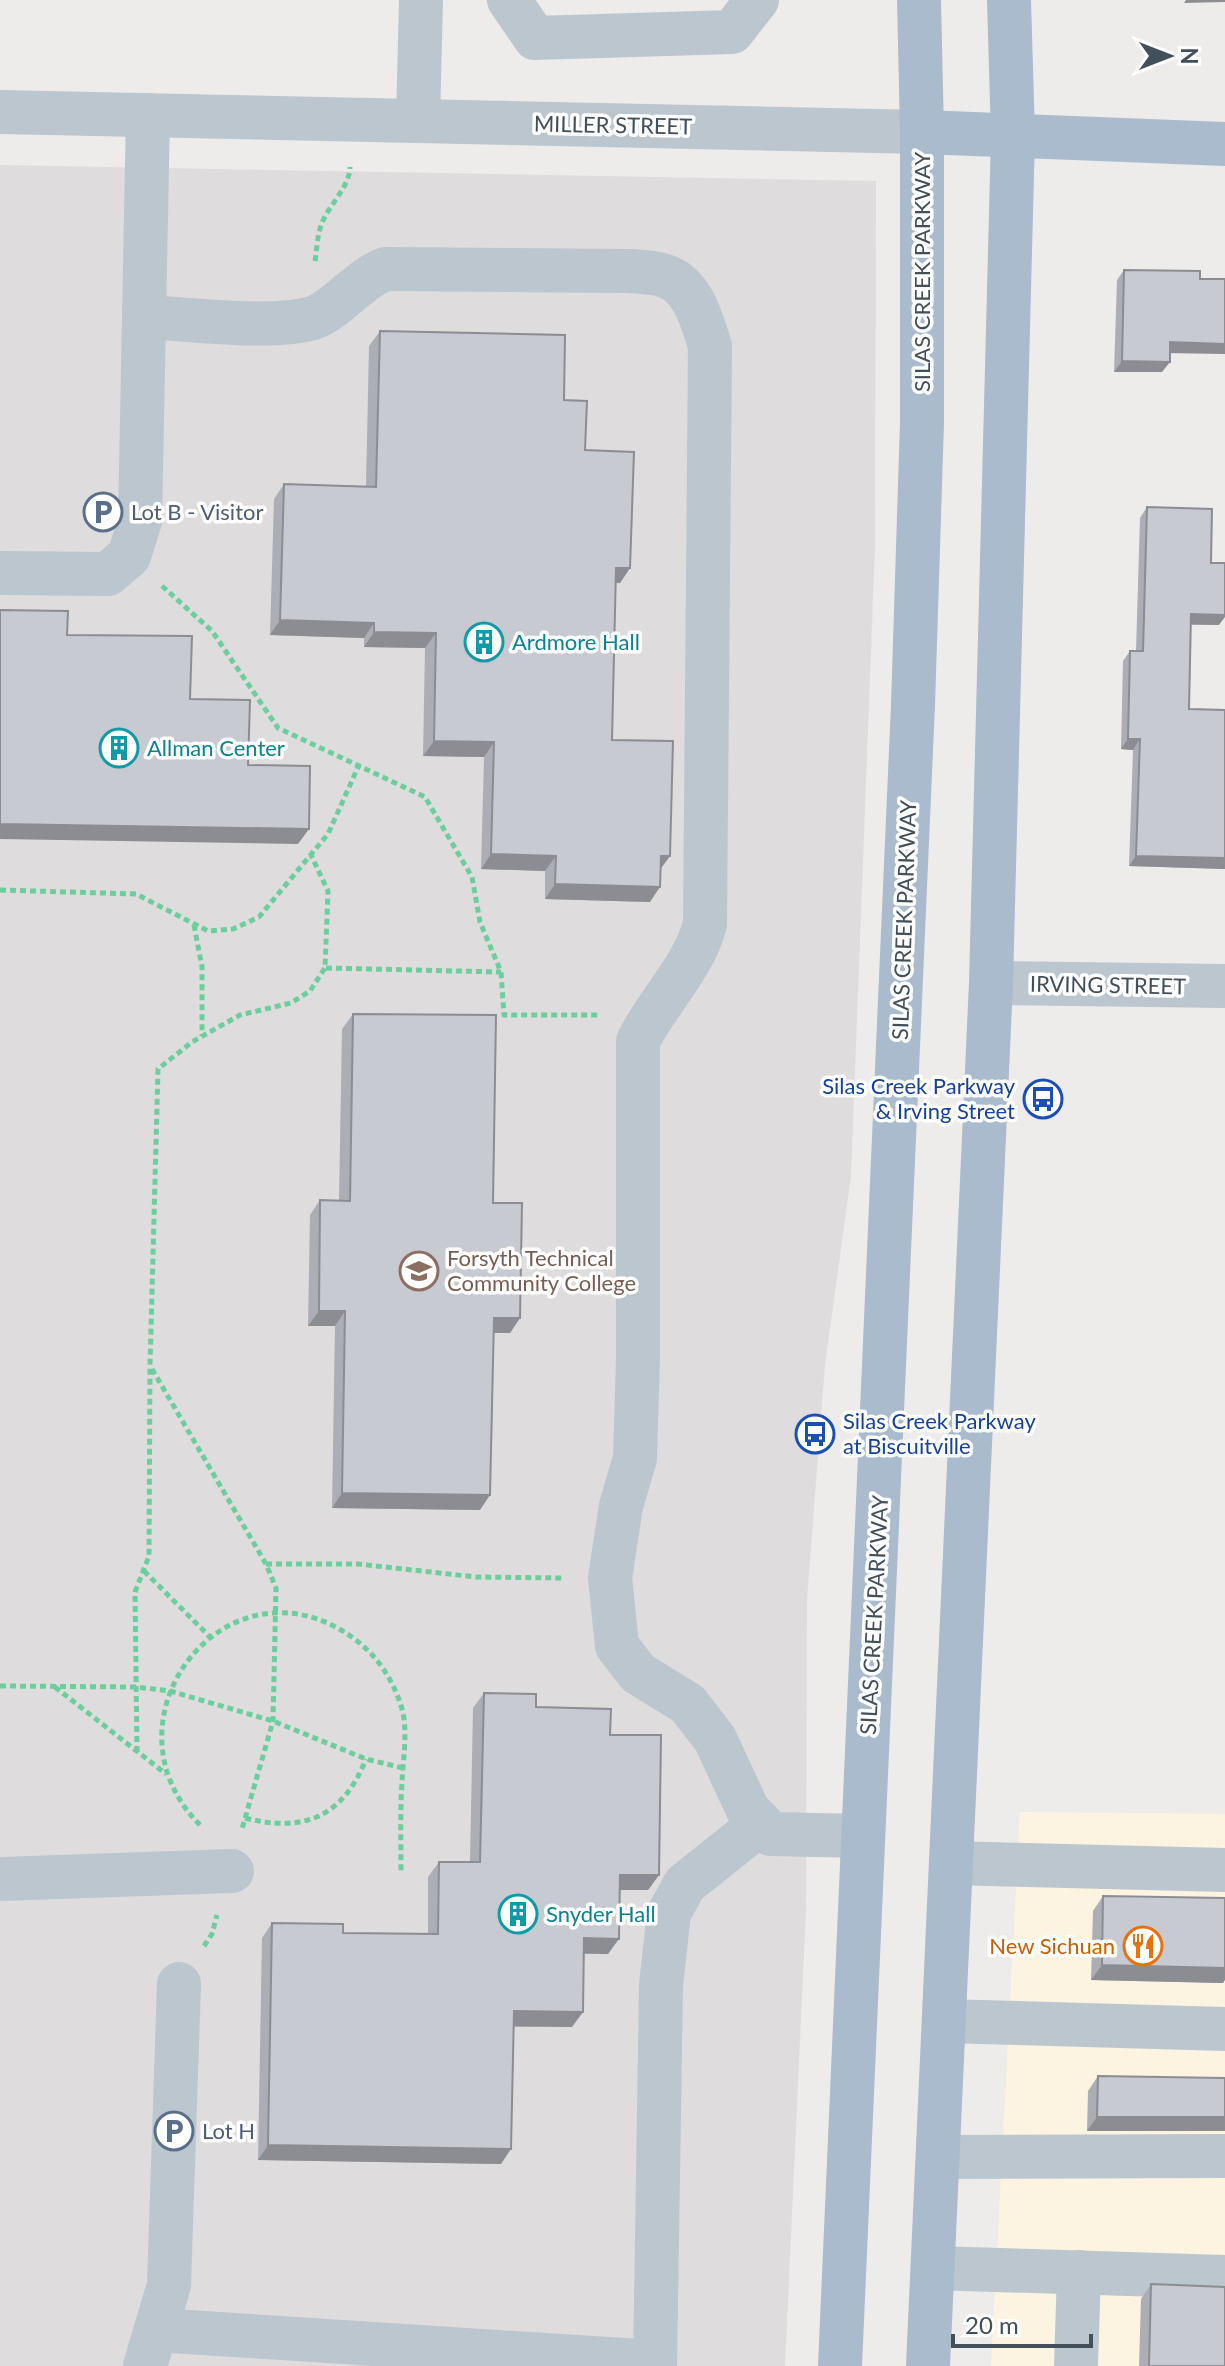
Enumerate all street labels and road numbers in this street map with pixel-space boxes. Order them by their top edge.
street label: MILLER STREET [534,110,692,139]
street label: SILAS CREEK PARKWAY [908,152,935,392]
street label: SILAS CREEK PARKWAY [886,799,921,1040]
street label: IRVING STREET [1030,970,1186,999]
street label: SILAS CREEK PARKWAY [854,1494,893,1736]

